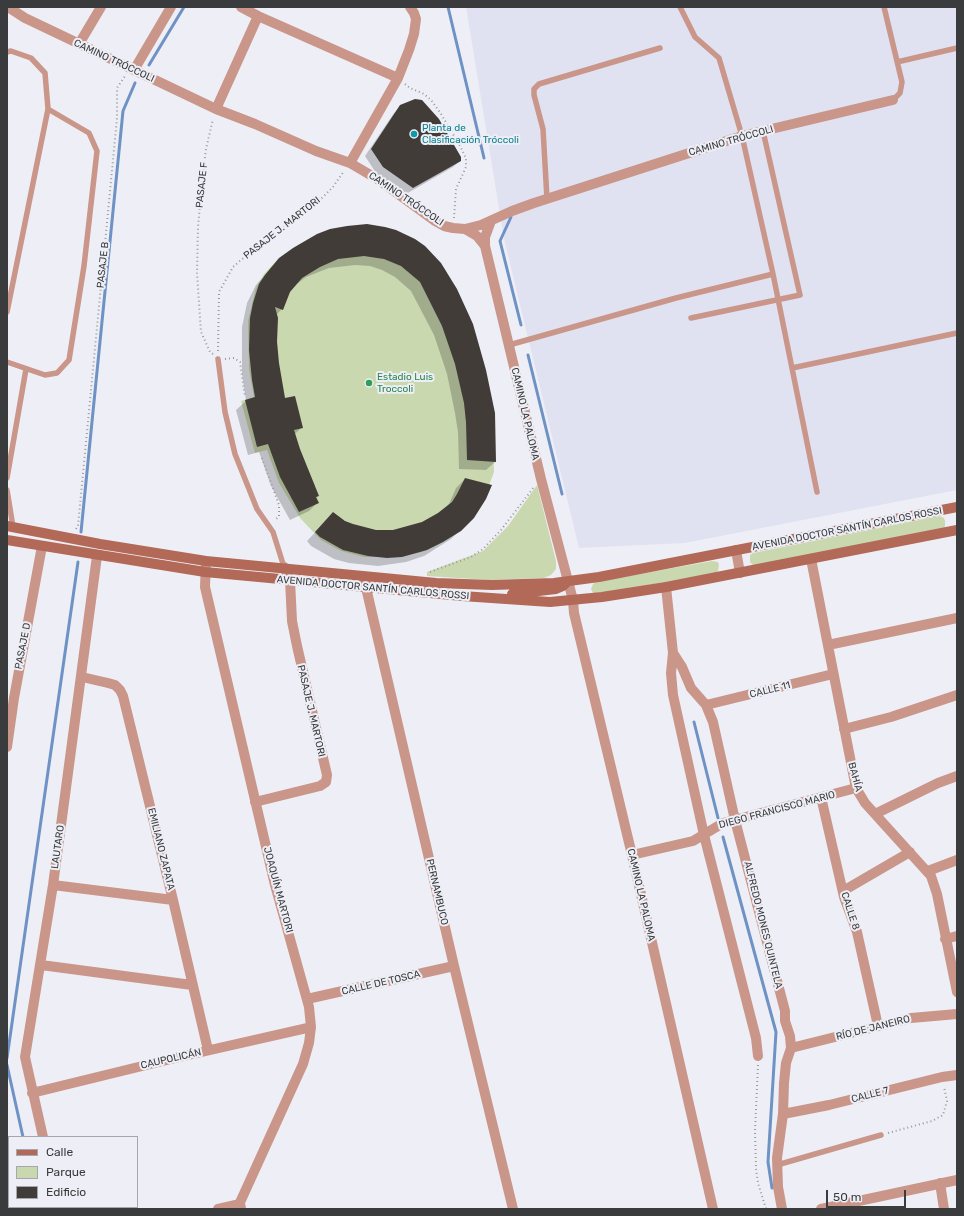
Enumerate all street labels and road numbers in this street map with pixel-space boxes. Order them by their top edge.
street label: CAMINO TRÓCCOLI [72,37,156,85]
street label: CAMINO TRÓCCOLI [687,123,775,159]
street label: PASAJE F [194,161,210,209]
street label: CAMINO TRÓCCOLI [366,170,446,228]
street label: PASAJE J. MARTORI [241,194,323,262]
street label: PASAJE B [95,241,111,289]
street label: CAMINO LA PALOMA [509,367,541,461]
street label: AVENIDA DOCTOR SANTÍN CARLOS ROSSI [751,505,943,553]
street label: AVENIDA DOCTOR SANTÍN CARLOS ROSSI [276,574,470,602]
street label: PASAJE D [13,622,33,670]
street label: PASAJE J. MARTORI [295,664,327,758]
street label: CALLE 11 [748,679,792,701]
street label: BAHÍA [845,761,865,793]
street label: DIEGO FRANCISCO MARIO [718,789,836,831]
street label: EMILIANO ZAPATA [145,807,177,891]
street label: LAUTARO [49,824,67,870]
street label: JOAQUÍN MARTORI [261,846,295,934]
street label: CAMINO LA PALOMA [625,848,657,942]
street label: PERNAMBUCO [424,858,450,926]
street label: ALFREDO MONES QUINTELA [741,860,785,990]
street label: CALLE 8 [838,890,862,932]
street label: CALLE DE TOSCA [340,968,422,998]
street label: RÍO DE JANEIRO [835,1013,911,1043]
street label: CAUPOLICÁN [139,1046,203,1072]
street label: CALLE 7 [850,1085,890,1105]

